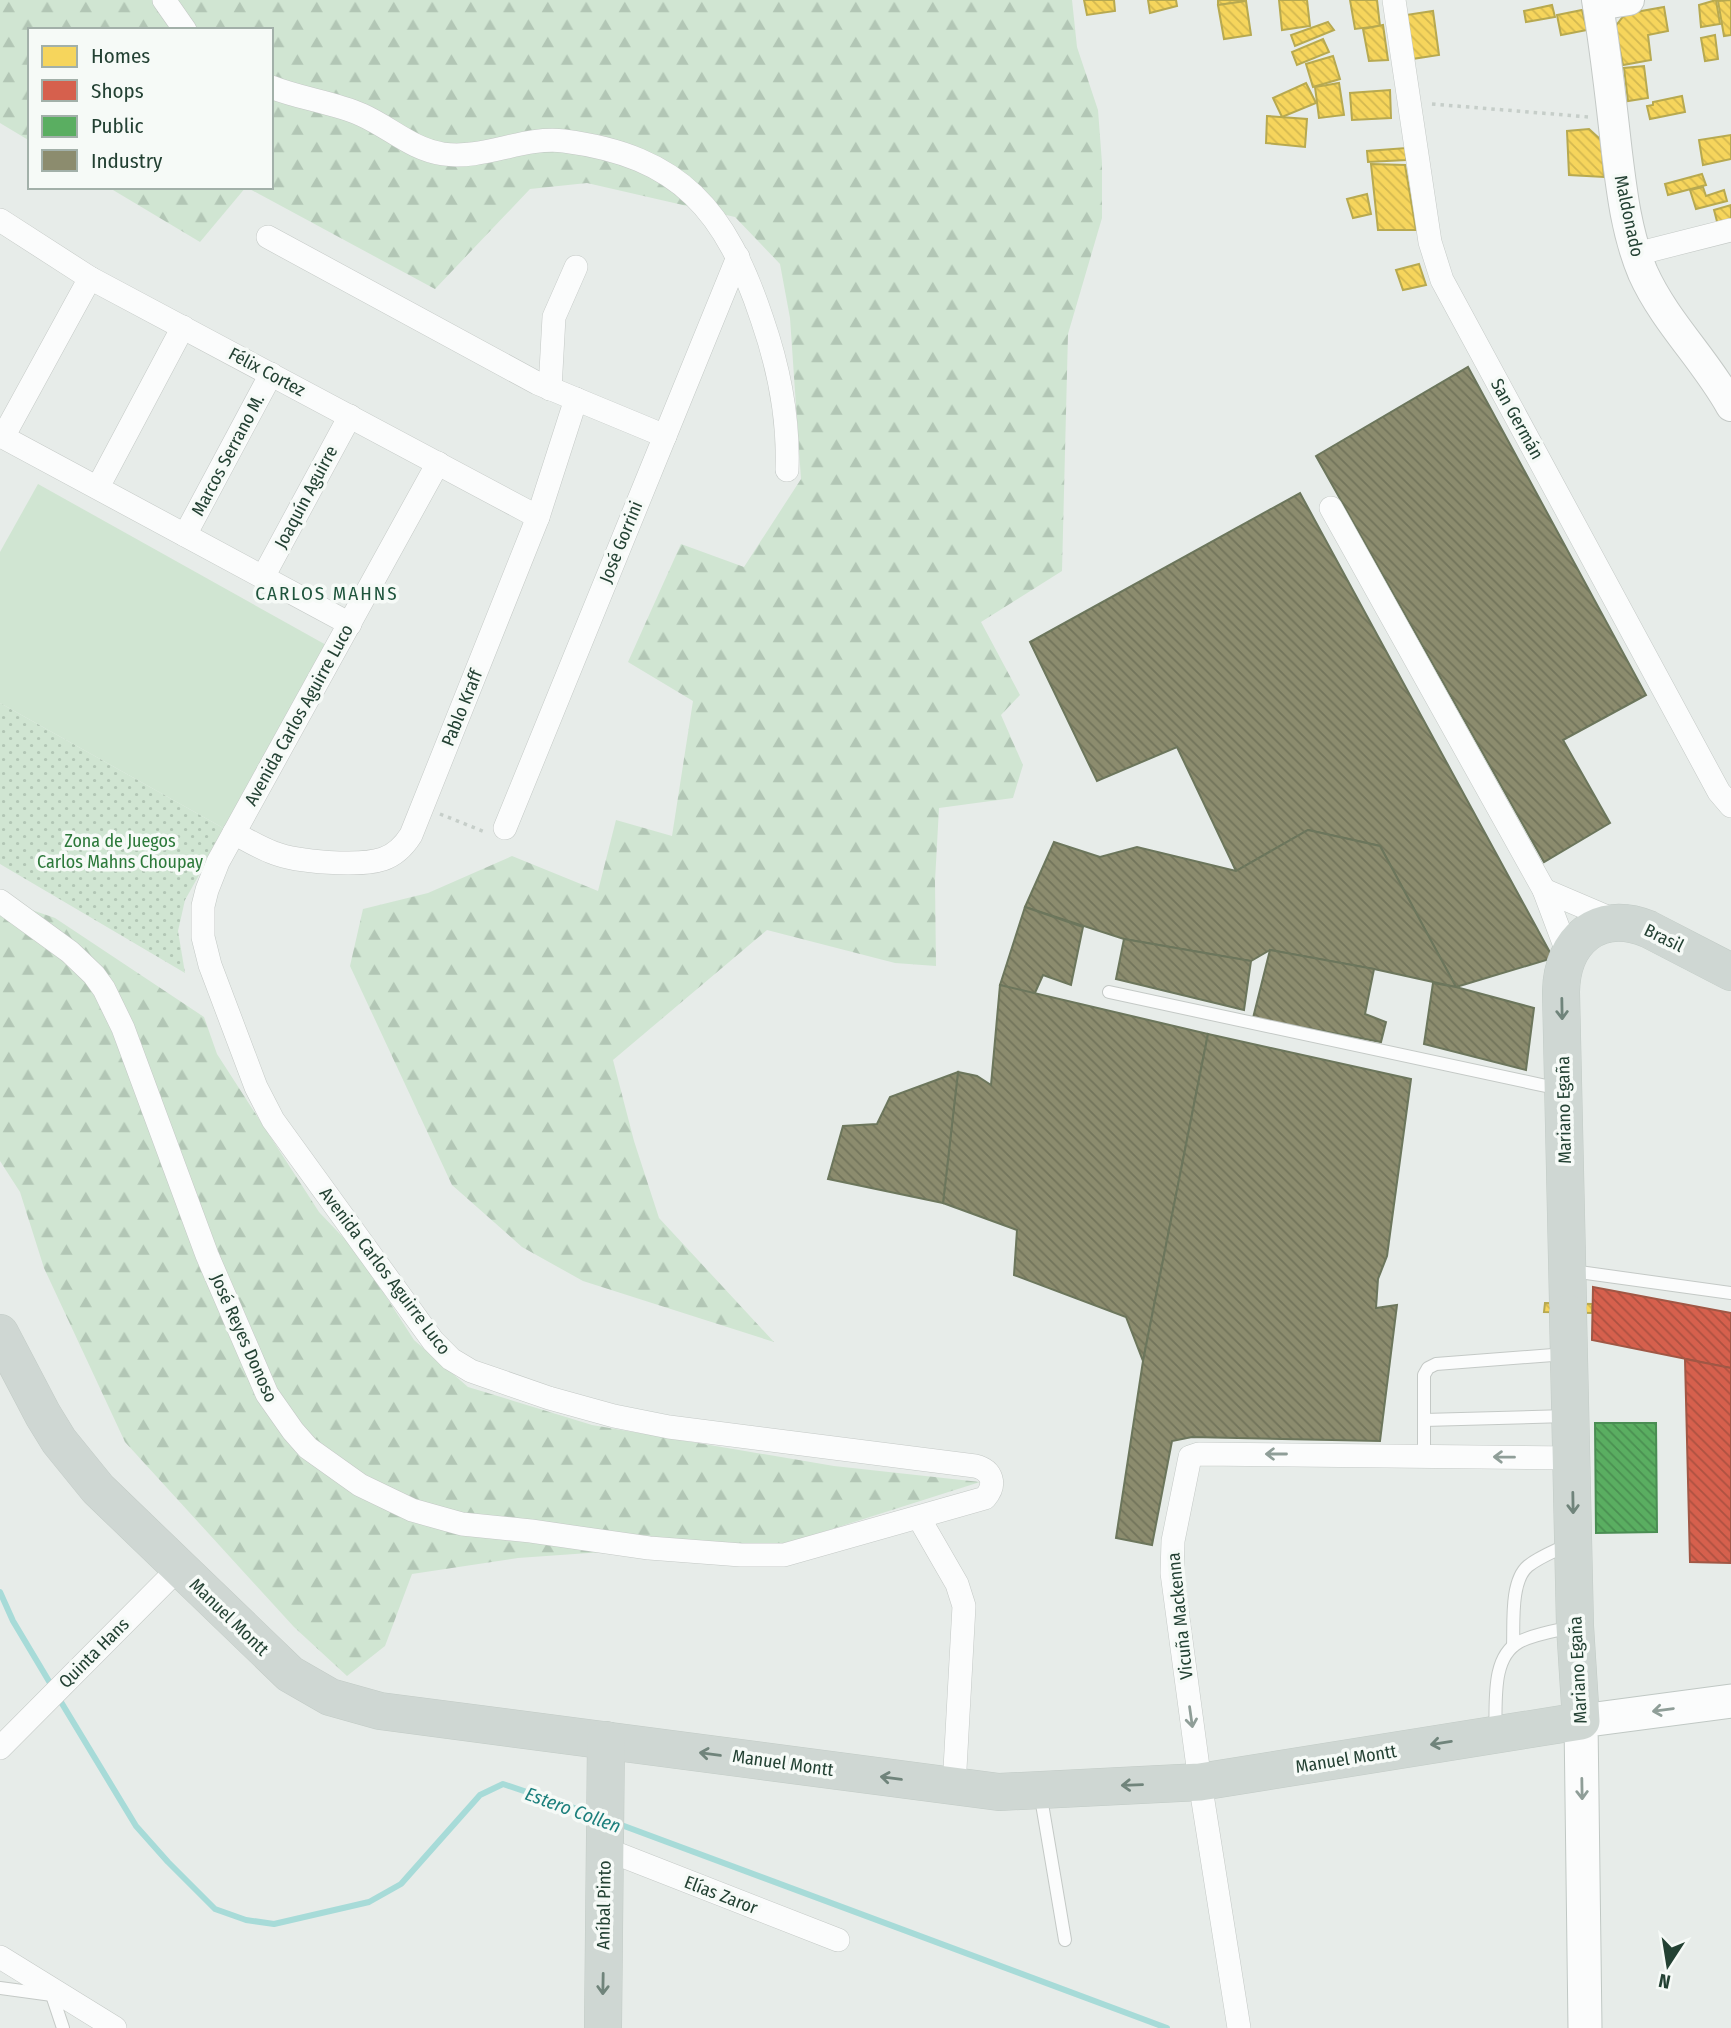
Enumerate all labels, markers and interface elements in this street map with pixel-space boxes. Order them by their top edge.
legend [28,28,273,189]
text: Homes [91,43,150,69]
text: Shops [91,78,144,104]
text: Public [91,113,143,139]
text: Industry [91,148,163,174]
street label: Maldonado [1610,173,1648,259]
street label: Félix Cortez [225,343,309,401]
street label: San Germán [1486,375,1548,463]
street label: Marcos Serrano M. [187,390,269,520]
street label: Joaquín Aguirre [270,442,342,552]
street label: José Gorrini [595,498,647,586]
district label: CARLOS MAHNS [255,582,399,605]
street label: Avenida Carlos Aguirre Luco [240,620,358,810]
street label: Pablo Kraff [437,665,488,749]
park label: Zona de Juegos Carlos Mahns Choupay [37,830,203,873]
street label: Brasil [1641,919,1688,957]
one-way arrow [1555,997,1568,1020]
street label: Mariano Egaña [1552,1056,1576,1164]
street label: Avenida Carlos Aguirre Luco [315,1183,455,1359]
street label: José Reyes Donoso [206,1270,282,1406]
one-way arrow [1265,1447,1288,1461]
one-way arrow [1492,1450,1515,1463]
one-way arrow [1566,1492,1580,1515]
street label: Vicuña Mackenna [1162,1551,1198,1681]
street label: Manuel Montt [185,1574,273,1660]
street label: Quinta Hans [54,1613,134,1693]
street label: Mariano Egaña [1564,1615,1592,1724]
one-way arrow [1653,1704,1675,1717]
one-way arrow [1185,1705,1198,1728]
one-way arrow [1430,1737,1453,1750]
street label: Manuel Montt [1294,1740,1398,1778]
street label: Manuel Montt [731,1745,835,1781]
one-way arrow [700,1747,722,1760]
one-way arrow [880,1771,902,1784]
one-way arrow [1121,1778,1144,1791]
one-way arrow [1575,1778,1589,1801]
water label: Estero Collen [522,1782,624,1838]
street label: Aníbal Pinto [592,1860,616,1950]
street label: Elías Zaror [681,1871,761,1919]
north arrow [1633,1930,1703,2000]
text: N [1657,1969,1673,1994]
one-way arrow [597,1972,610,1995]

